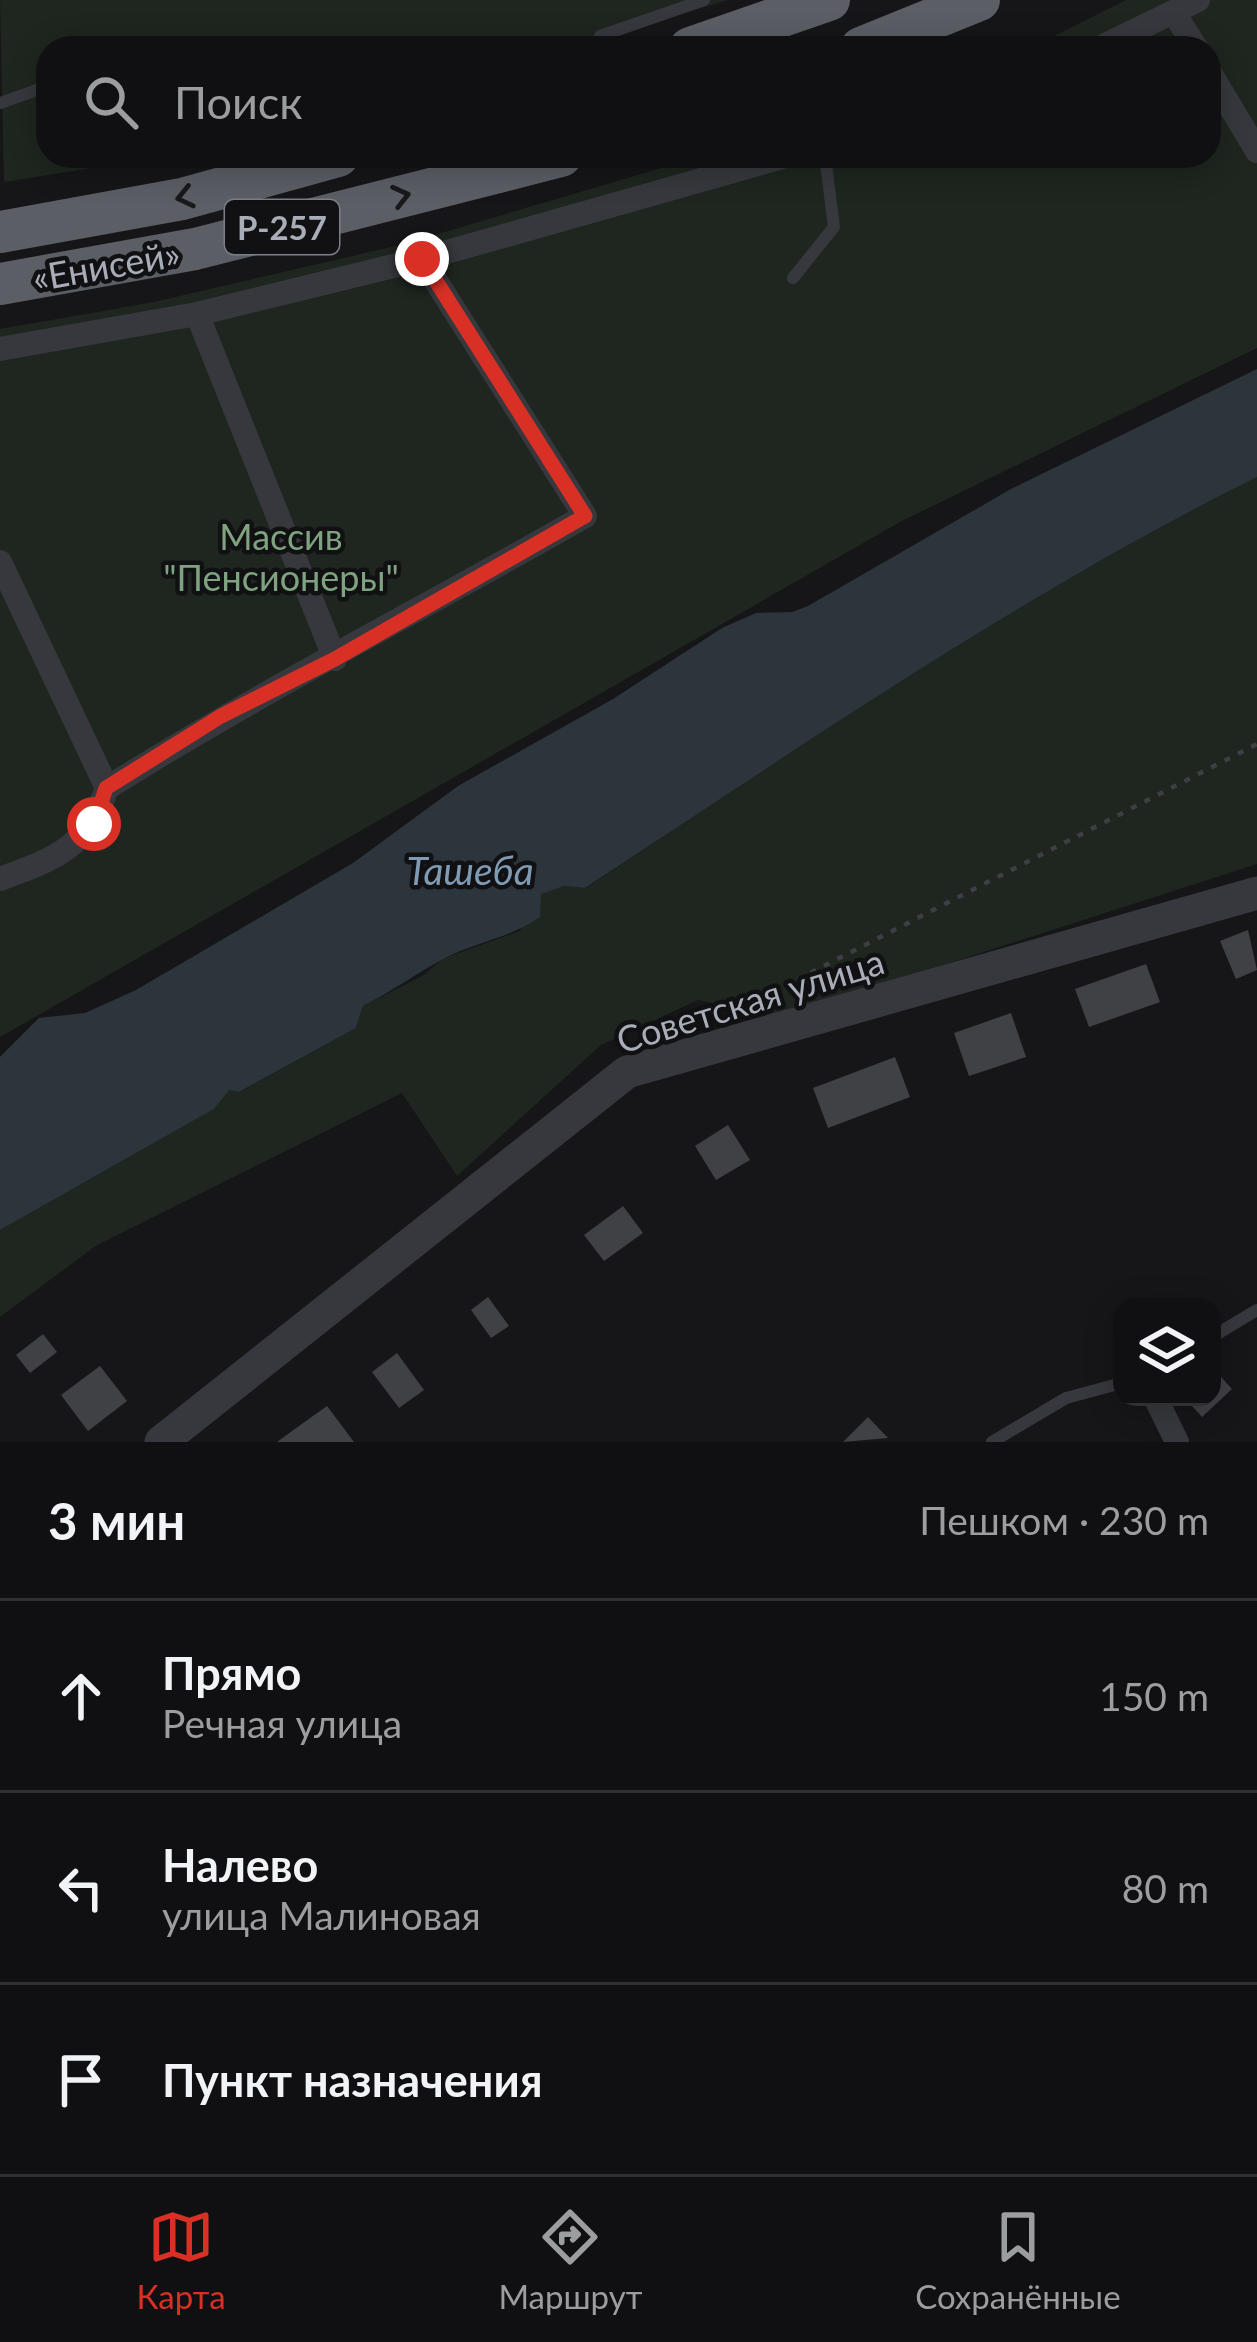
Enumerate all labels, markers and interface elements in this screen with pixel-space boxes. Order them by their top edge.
search box [36,36,1221,168]
icon: search [78,69,144,135]
text: Поиск [174,75,303,129]
one-way arrow [175,184,195,209]
one-way arrow [391,186,411,211]
road number: Р-257 [225,200,339,254]
street label: «Енисей» [29,230,183,300]
route end [395,232,449,286]
park label: Массив "Пенсионеры" [163,514,399,599]
route start [67,797,121,851]
water label: Ташеба [406,847,534,893]
street label: Советская улица [611,938,889,1062]
map controls [1113,1298,1221,1406]
button: layers [1113,1298,1221,1406]
text: 3 мин [48,1490,185,1551]
text: Пешком · 230 m [919,1497,1209,1543]
text: Прямо [162,1646,301,1700]
icon: ahead [48,1663,114,1729]
text: 150 m [1099,1673,1209,1719]
text: Речная улица [162,1700,402,1746]
text: Налево [162,1838,318,1892]
icon: left [48,1855,114,1921]
text: 80 m [1122,1865,1209,1911]
text: улица Малиновая [162,1892,481,1938]
icon: arrive [48,2047,114,2113]
text: Пункт назначения [162,2053,543,2107]
tab: Карта [136,2204,226,2316]
tab: Маршрут [498,2204,642,2316]
tab: Сохранённые [915,2204,1121,2316]

